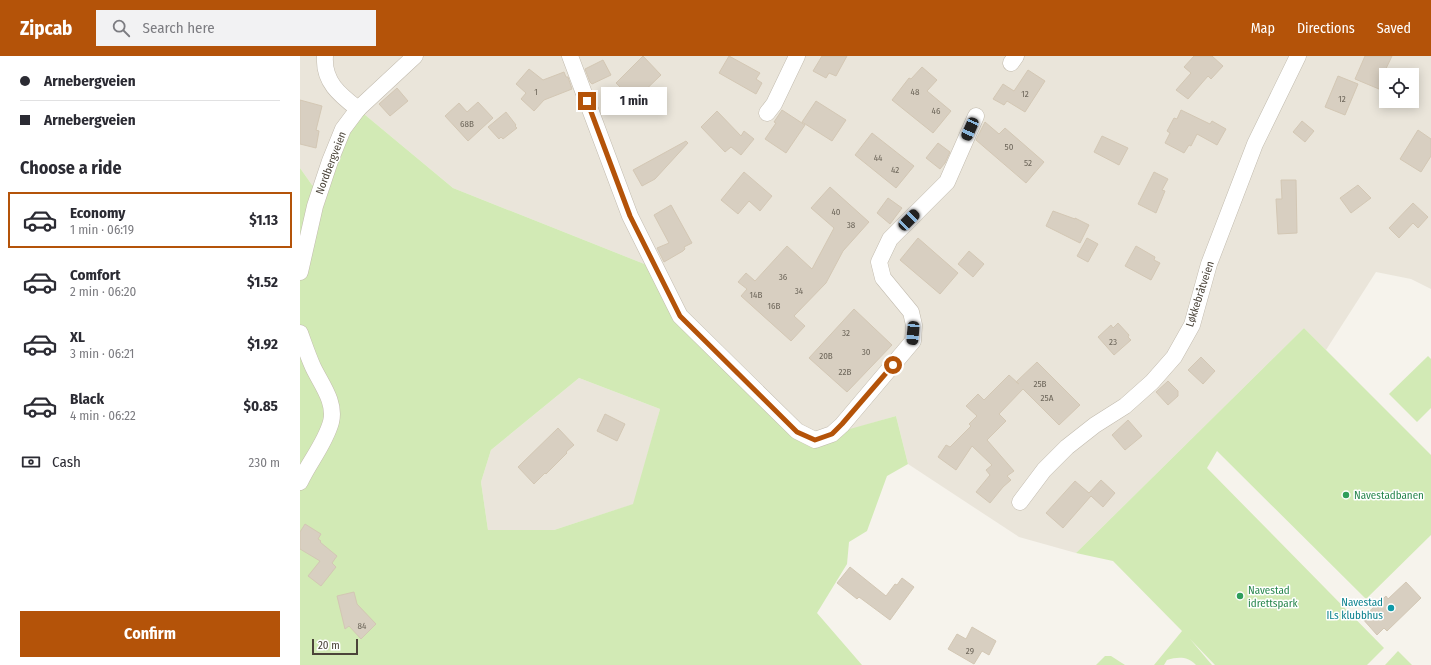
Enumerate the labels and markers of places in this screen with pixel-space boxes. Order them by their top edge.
place label: Navestadbanen [1354,489,1424,502]
marker: Navestadbanen [1341,490,1351,500]
place label: Navestad idrettspark [1248,584,1299,610]
marker: Navestad idrettspark [1235,591,1245,601]
place label: Navestad ILs klubbhus [1326,596,1383,622]
marker: Navestad ILs klubbhus [1386,603,1396,613]

